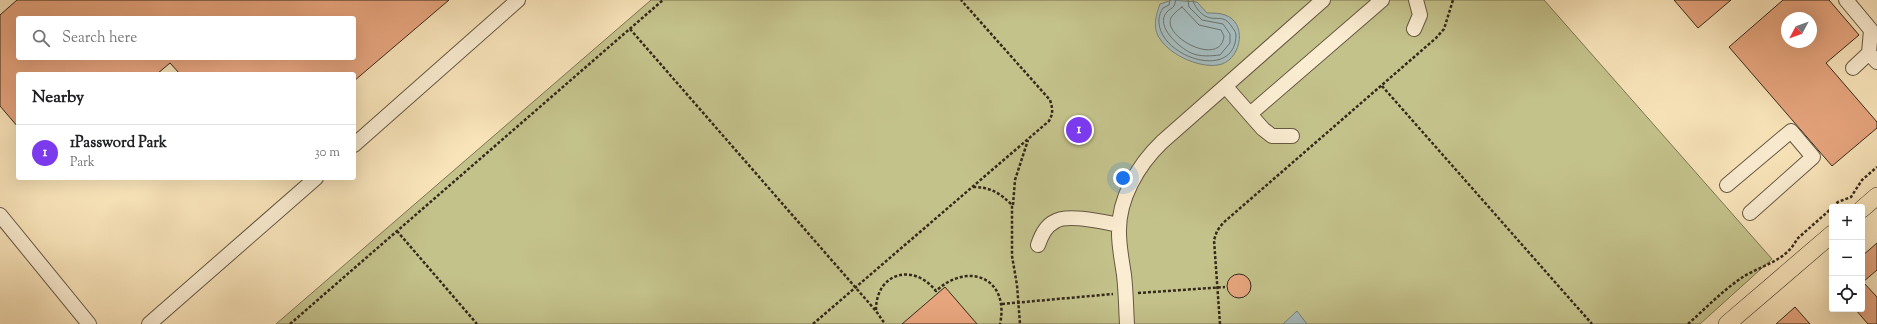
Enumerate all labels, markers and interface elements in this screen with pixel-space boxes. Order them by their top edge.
north arrow [1781,12,1817,48]
search box [16,16,356,60]
icon: search [30,27,52,49]
text: Search here [62,28,137,49]
text: Nearby [32,86,84,110]
pin: 1 [1066,115,1092,145]
text: 1Password Park [70,133,167,154]
text: 1 [43,144,47,162]
text: 30 m [314,144,340,162]
text: Park [70,154,95,172]
your location [1113,168,1133,188]
map controls [1829,204,1865,312]
button: + [1829,204,1865,240]
button: − [1829,240,1865,276]
button: locate [1829,276,1865,312]

